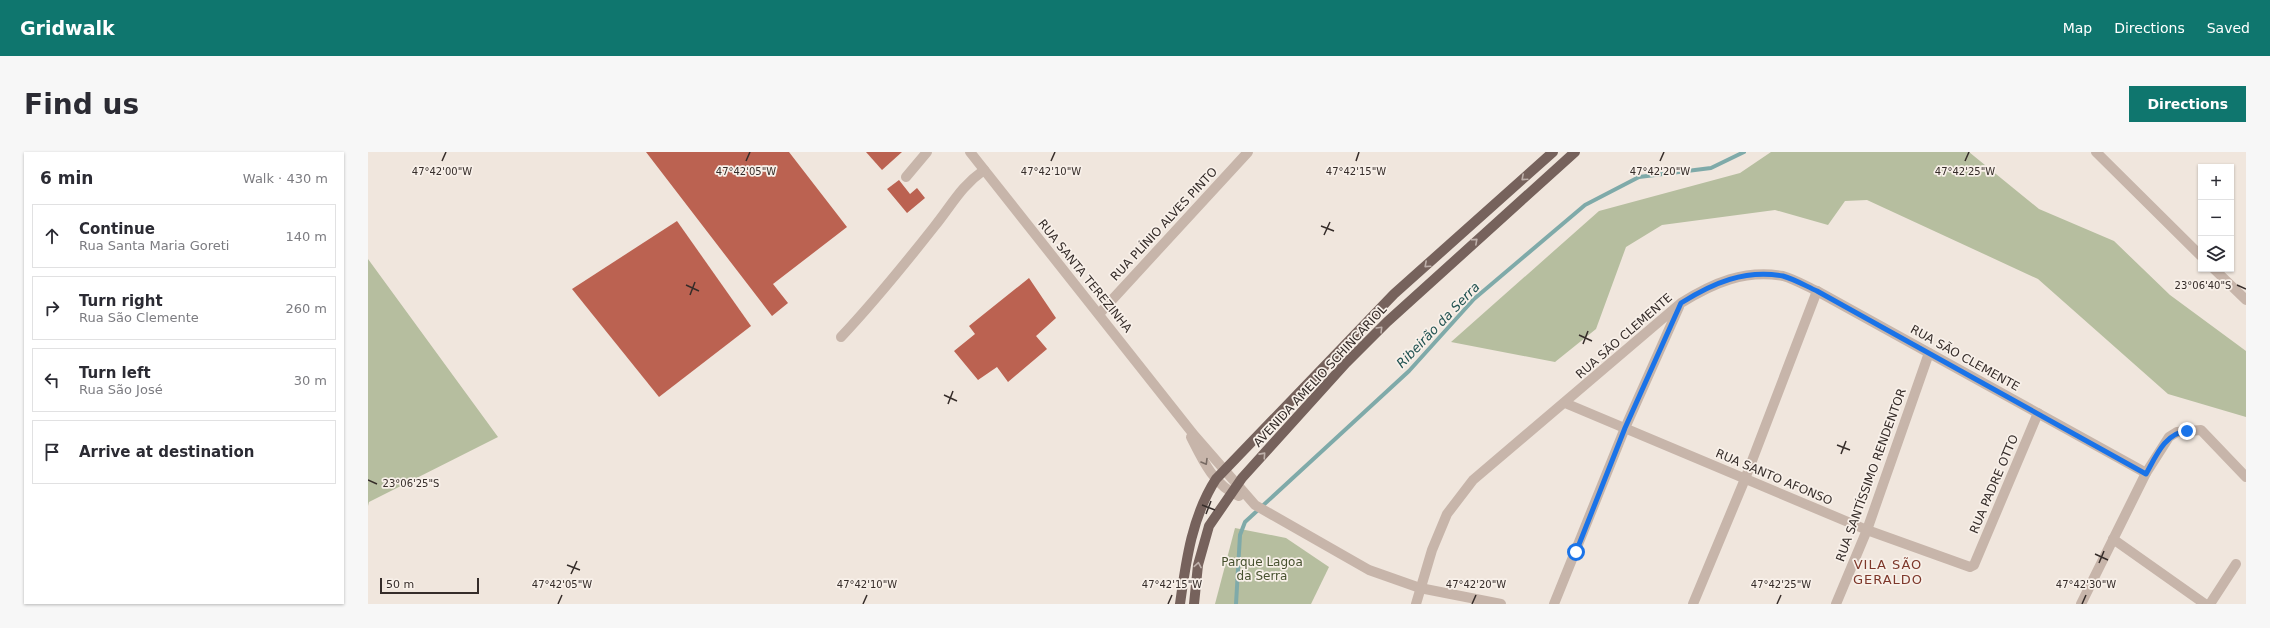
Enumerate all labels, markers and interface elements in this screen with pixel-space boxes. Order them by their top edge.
text: Gridwalk [20,17,115,39]
text: Map [2063,20,2092,36]
text: Directions [2114,20,2185,36]
text: Saved [2207,20,2250,36]
button: Directions [2129,86,2246,122]
text: Find us [24,88,139,121]
street label: RUA PLÍNIO ALVES PINTO [1107,164,1220,284]
map controls [2198,164,2234,272]
button: + [2198,164,2234,200]
text: 47°42'00"W [412,166,472,177]
text: 47°42'05"W [716,166,776,177]
text: 47°42'10"W [1021,166,1081,177]
text: 47°42'15"W [1326,166,1386,177]
text: 47°42'20"W [1630,166,1690,177]
text: 47°42'25"W [1935,166,1995,177]
text: 6 min [40,168,93,188]
text: Walk · 430 m [243,171,328,186]
one-way arrow [1521,173,1528,180]
button: − [2198,200,2234,236]
street label: RUA SANTA TEREZINHA [1035,217,1135,336]
text: Continue [79,220,155,238]
icon: ahead [41,225,63,247]
text: 140 m [285,229,327,244]
button: layers [2198,236,2234,272]
text: Rua Santa Maria Goreti [79,238,229,253]
one-way arrow [1471,239,1478,246]
one-way arrow [1424,260,1431,267]
water label: Ribeirão da Serra [1393,279,1483,371]
text: 23°06'40"S [2175,280,2231,291]
street label: RUA SÃO CLEMENTE [1572,290,1675,382]
text: Turn right [79,292,163,310]
icon: right [41,297,63,319]
text: 260 m [285,301,327,316]
street label: AVENIDA AMELIO SCHINCARIOL [1251,302,1390,450]
text: Rua São Clemente [79,310,199,325]
street label: RUA SÃO CLEMENTE [1908,321,2023,394]
one-way arrow [1375,326,1383,334]
text: Turn left [79,364,151,382]
icon: left [41,369,63,391]
text: 30 m [294,373,327,388]
text: Rua São José [79,382,163,397]
street label: RUA SANTÍSSIMO RENDENTOR [1832,386,1909,563]
route end [2178,422,2196,440]
street label: RUA PADRE OTTO [1967,432,2021,536]
icon: arrive [41,441,63,463]
text: Arrive at destination [79,443,254,461]
street label: RUA SANTO AFONSO [1714,446,1834,508]
one-way arrow [1258,452,1266,460]
one-way arrow [1200,458,1207,465]
text: 23°06'25"S [383,478,439,489]
route start [1567,543,1585,561]
park label: Parque Lagoa da Serra [1221,555,1303,583]
district label: VILA SÃO GERALDO [1853,557,1923,587]
one-way arrow [1193,562,1202,568]
scale bar [380,576,479,595]
text: 50 m [386,578,414,591]
text: 47°42'05"W [532,579,592,590]
text: 47°42'10"W [837,579,897,590]
text: 47°42'15"W [1142,579,1202,590]
text: 47°42'20"W [1446,579,1506,590]
text: 47°42'25"W [1751,579,1811,590]
text: 47°42'30"W [2056,579,2116,590]

